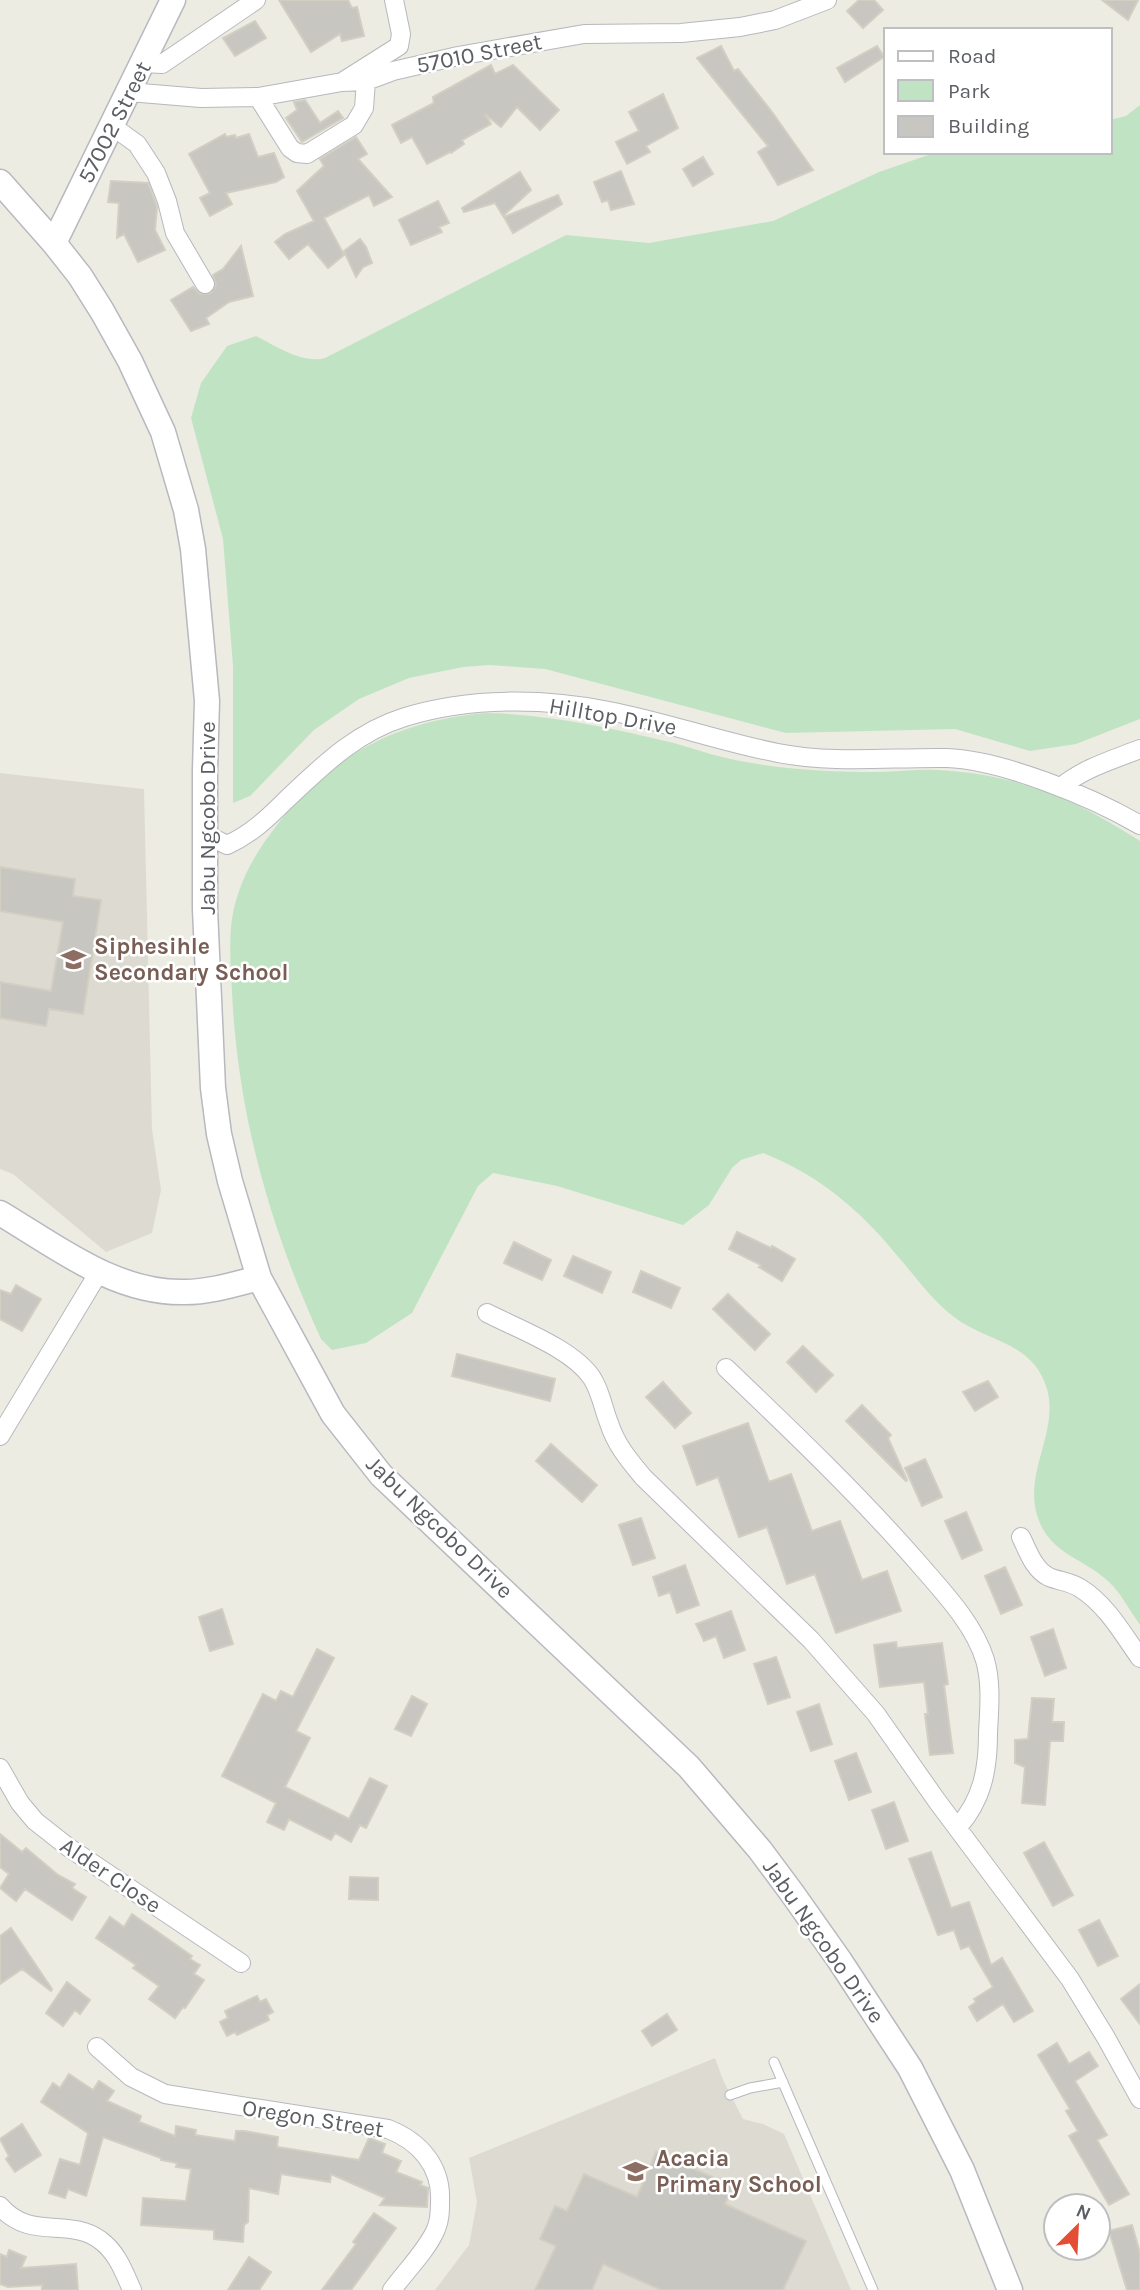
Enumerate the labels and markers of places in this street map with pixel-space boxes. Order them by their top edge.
place label: Siphesihle Secondary School [94,933,289,986]
school or university icon: Siphesihle Secondary School [60,945,88,973]
place label: Acacia Primary School [656,2145,822,2198]
school or university icon: Acacia Primary School [622,2157,650,2185]

